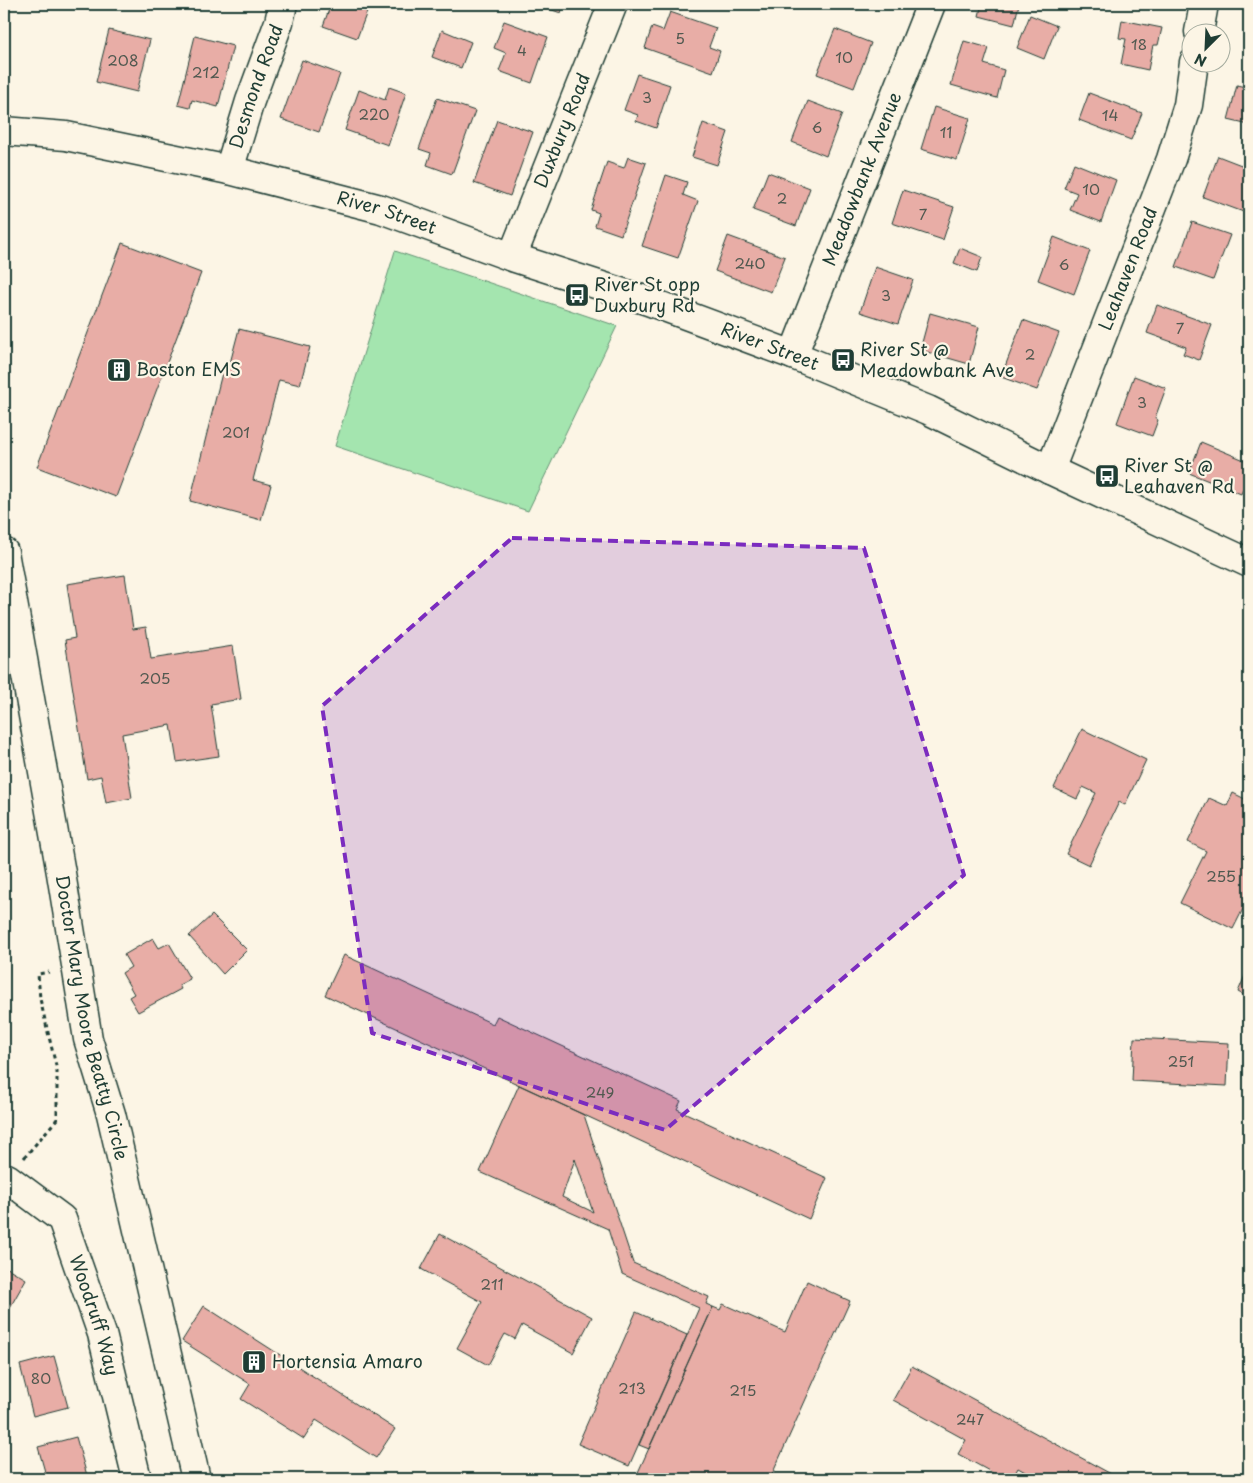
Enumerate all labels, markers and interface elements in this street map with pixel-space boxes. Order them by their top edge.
street label: Desmond Road [221,20,289,151]
north arrow [1180,22,1230,72]
house number: 5 [675,26,685,49]
house number: 18 [1131,32,1147,55]
house number: 4 [517,38,527,61]
house number: 10 [835,45,853,68]
house number: 208 [107,48,139,71]
text: N [1191,48,1210,72]
house number: 212 [192,60,220,83]
street label: Duxbury Road [526,69,596,192]
house number: 3 [642,85,652,108]
street label: Meadowbank Avenue [814,88,907,269]
house number: 220 [358,102,390,125]
house number: 14 [1102,103,1118,126]
house number: 6 [812,115,822,138]
house number: 11 [940,120,952,143]
house number: 10 [1082,177,1100,200]
street label: River Street [334,183,441,240]
house number: 2 [777,186,787,209]
house number: 7 [919,202,928,225]
street label: Leahaven Road [1091,203,1163,334]
house number: 240 [734,251,766,274]
house number: 6 [1059,252,1069,275]
place label: River St opp Duxbury Rd [594,270,700,318]
bus stop icon: River St opp Duxbury Rd [564,282,590,308]
house number: 3 [881,283,891,306]
street label: River Street [717,314,824,376]
house number: 7 [1176,316,1185,339]
place label: River St @ Meadowbank Ave [860,335,1014,383]
house number: 2 [1025,342,1035,365]
bus stop icon: River St @ Meadowbank Ave [830,347,856,373]
place label: Boston EMS [136,355,241,382]
building icon: Boston EMS [106,357,132,383]
house number: 3 [1137,390,1147,413]
house number: 201 [222,420,250,443]
place label: River St @ Leahaven Rd [1124,451,1235,499]
bus stop icon: River St @ Leahaven Rd [1094,463,1120,489]
house number: 205 [140,666,170,689]
house number: 255 [1206,864,1236,887]
street label: Doctor Mary Moore Beatty Circle [50,873,136,1163]
house number: 251 [1168,1049,1194,1072]
house number: 249 [586,1080,614,1103]
street label: Woodruff Way [63,1251,127,1378]
house number: 211 [480,1272,504,1295]
place label: Hortensia Amaro [272,1347,423,1374]
building icon: Hortensia Amaro [241,1349,267,1375]
house number: 80 [31,1366,51,1389]
house number: 213 [618,1376,646,1399]
house number: 215 [729,1378,757,1401]
house number: 247 [956,1407,984,1430]

